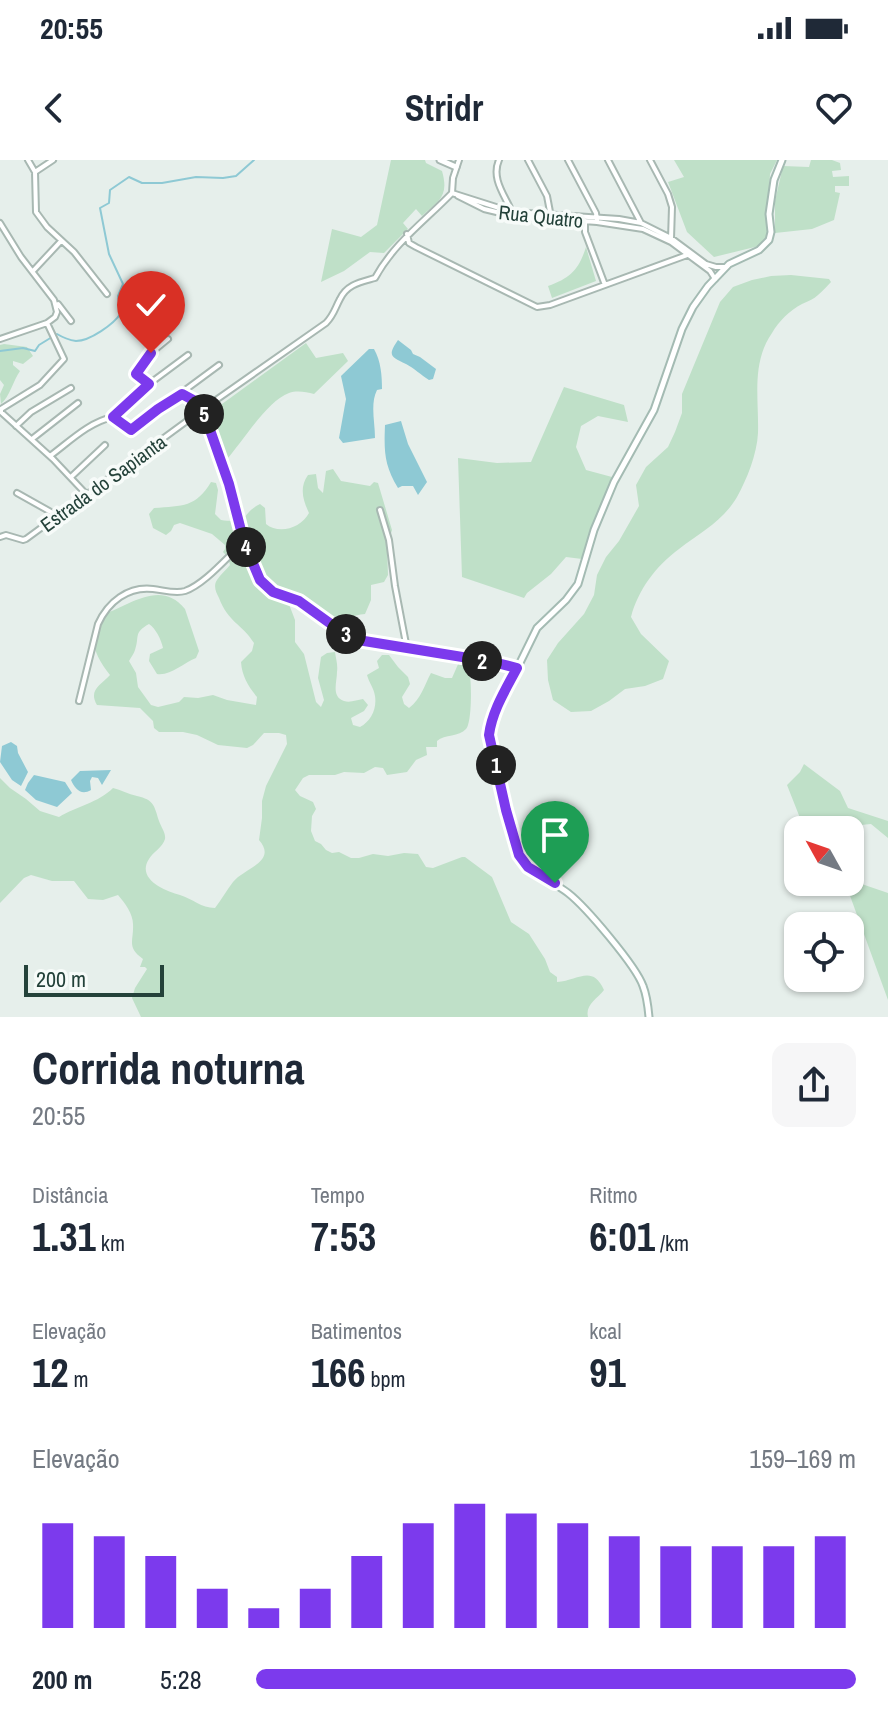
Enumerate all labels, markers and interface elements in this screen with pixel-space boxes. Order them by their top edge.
text: 20:55 [40,8,103,48]
text: Stridr [405,84,483,132]
icon: back [32,86,76,130]
icon: heart [812,86,856,130]
street label: Rua Quatro [497,198,585,234]
pin [117,271,185,353]
icon: check [129,283,173,327]
pin: 5 [184,394,224,434]
text: 5 [199,399,209,429]
street label: Estrada do Sapianta [35,428,171,538]
pin: 4 [226,527,266,567]
text: 4 [241,532,251,562]
pin: 3 [326,614,366,654]
text: 3 [341,619,351,649]
pin: 2 [462,641,502,681]
text: 2 [477,646,487,676]
pin: 1 [476,745,516,785]
text: 1 [491,750,501,780]
pin [521,801,589,883]
icon: arrive [533,813,577,857]
north arrow [784,816,864,896]
map controls [784,816,864,992]
button: locate [784,912,864,992]
scale bar [24,961,164,997]
text: 200 m [36,964,86,994]
text: Corrida noturna [32,1038,305,1098]
button: share [772,1043,856,1127]
text: 20:55 [32,1098,85,1133]
text: Distância [32,1180,108,1210]
text: Tempo [311,1180,365,1210]
text: Ritmo [589,1180,637,1210]
text: 1.31 [32,1210,96,1263]
text: 7:53 [311,1210,376,1263]
text: 6:01 [589,1210,655,1263]
text: km [96,1228,125,1258]
text: /km [655,1228,689,1258]
text: Elevação [32,1316,106,1346]
text: Batimentos [311,1316,402,1346]
text: kcal [589,1316,621,1346]
text: 12 [32,1346,68,1399]
text: 166 [311,1346,365,1399]
text: 91 [589,1346,626,1399]
text: m [68,1364,89,1394]
text: bpm [365,1364,406,1394]
text: Elevação [32,1441,120,1476]
text: 159–169 m [749,1441,856,1476]
text: 200 m [32,1662,92,1697]
text: 5:28 [160,1662,202,1697]

